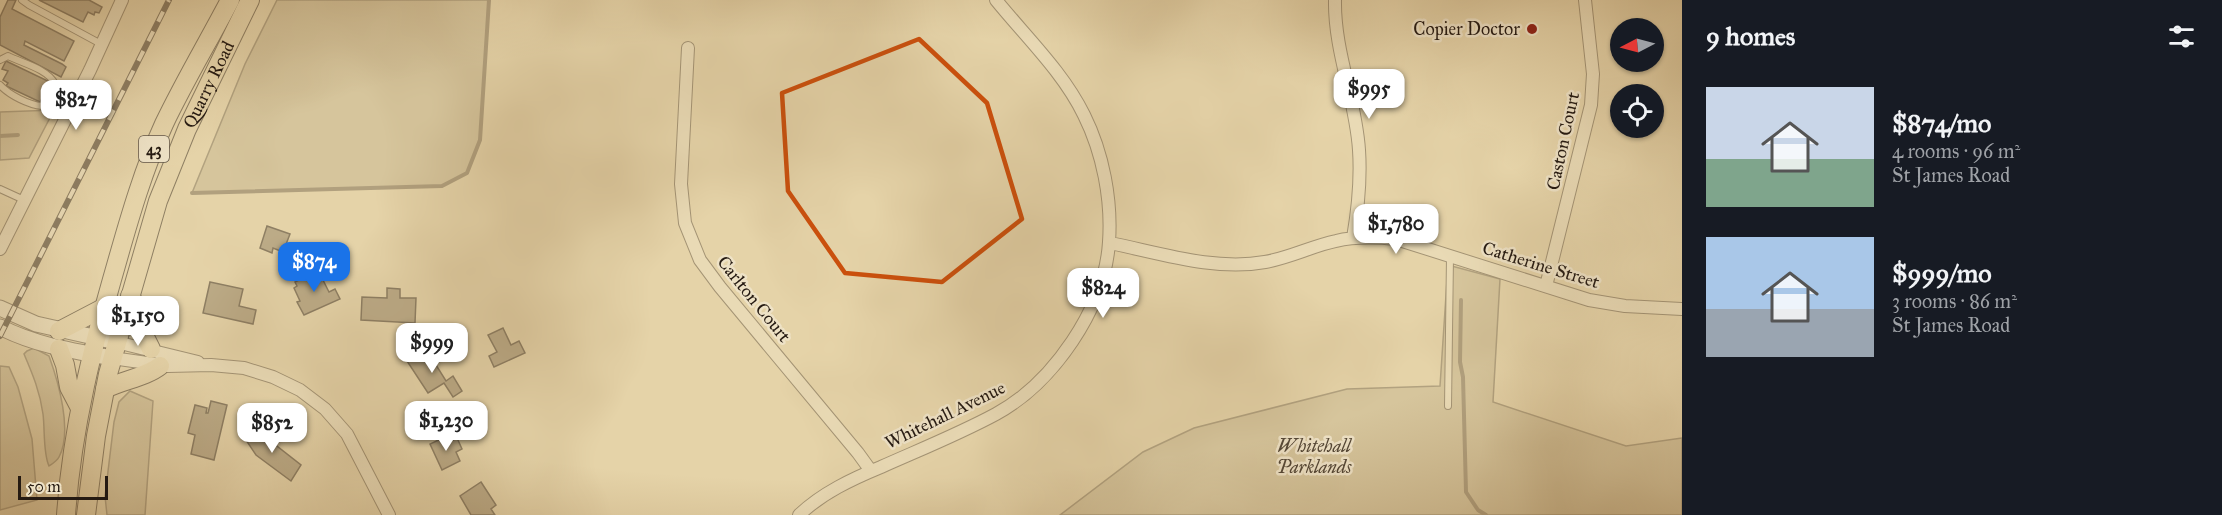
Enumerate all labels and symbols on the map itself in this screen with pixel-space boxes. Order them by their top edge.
place label: Copier Doctor [1413,18,1520,40]
north arrow [1610,18,1664,72]
marker: Copier Doctor [1525,22,1539,36]
street label: Quarry Road [178,37,239,132]
pin: $995 [1333,69,1405,120]
pin: $827 [40,80,112,131]
street label: Caston Court [1542,89,1584,192]
road number: 43 [139,136,169,162]
pin: $1,780 [1347,204,1445,255]
street label: Catherine Street [1480,237,1603,293]
pin: $874 [278,242,350,293]
street label: Carlton Court [713,251,796,347]
pin: $824 [1067,268,1139,319]
pin: $1,150 [89,296,187,347]
pin: $999 [396,323,468,374]
street label: Whitehall Avenue [881,376,1009,454]
pin: $1,230 [397,401,495,452]
pin: $852 [236,403,308,454]
park label: Whitehall Parklands [1277,435,1353,478]
scale bar [18,473,108,500]

